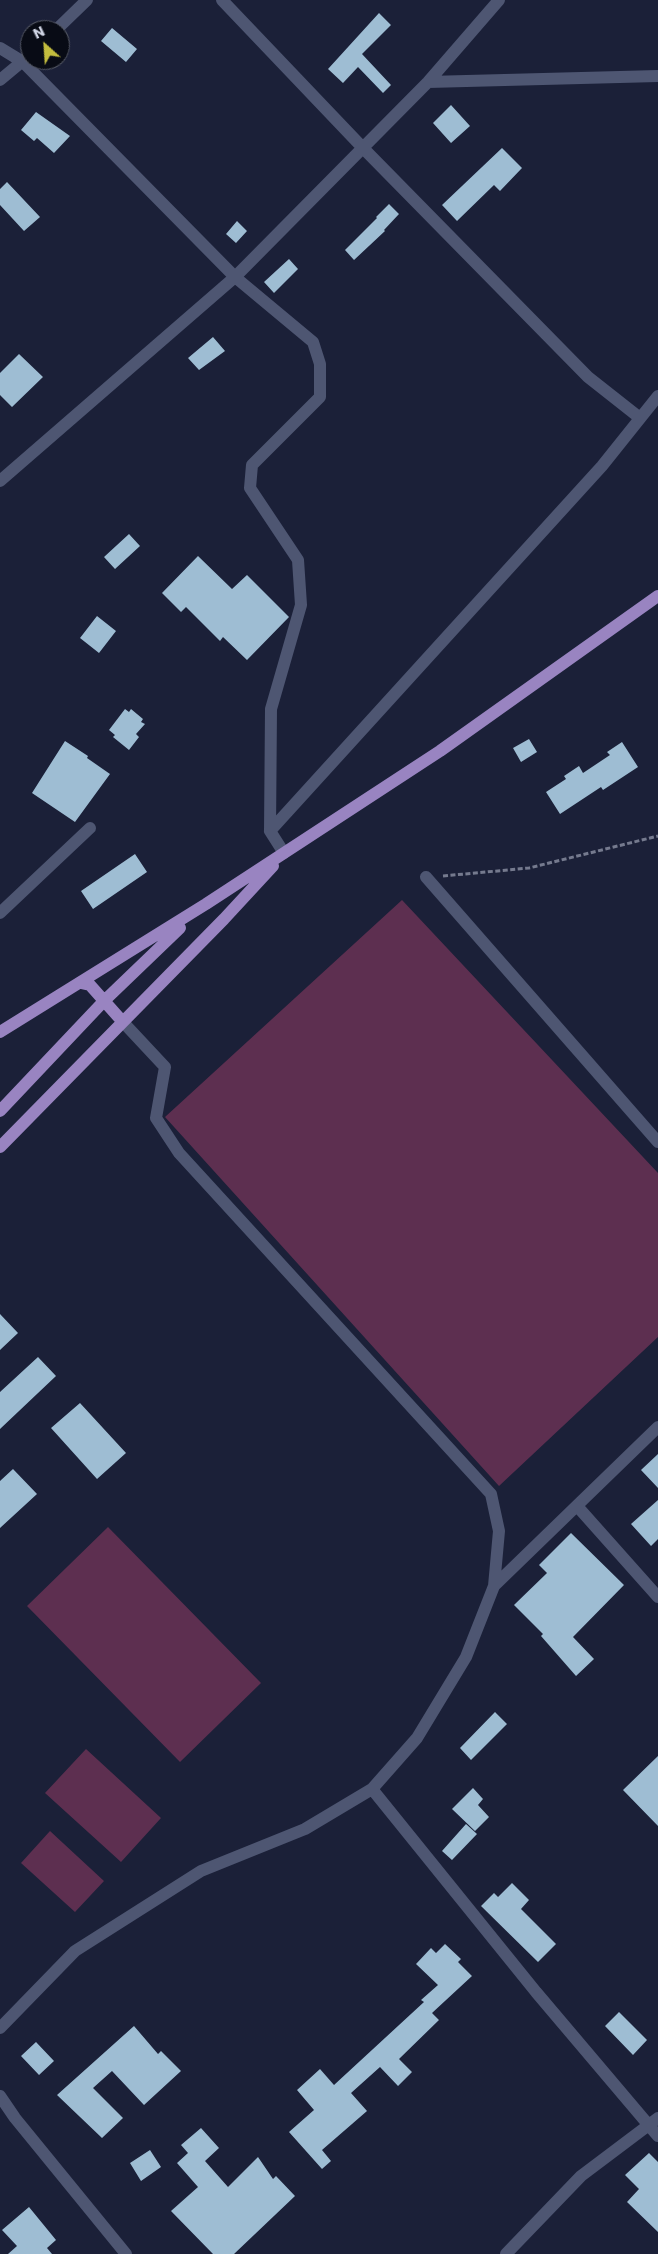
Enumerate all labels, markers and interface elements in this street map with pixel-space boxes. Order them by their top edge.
north arrow [20,20,70,70]
text: N [30,21,48,44]

